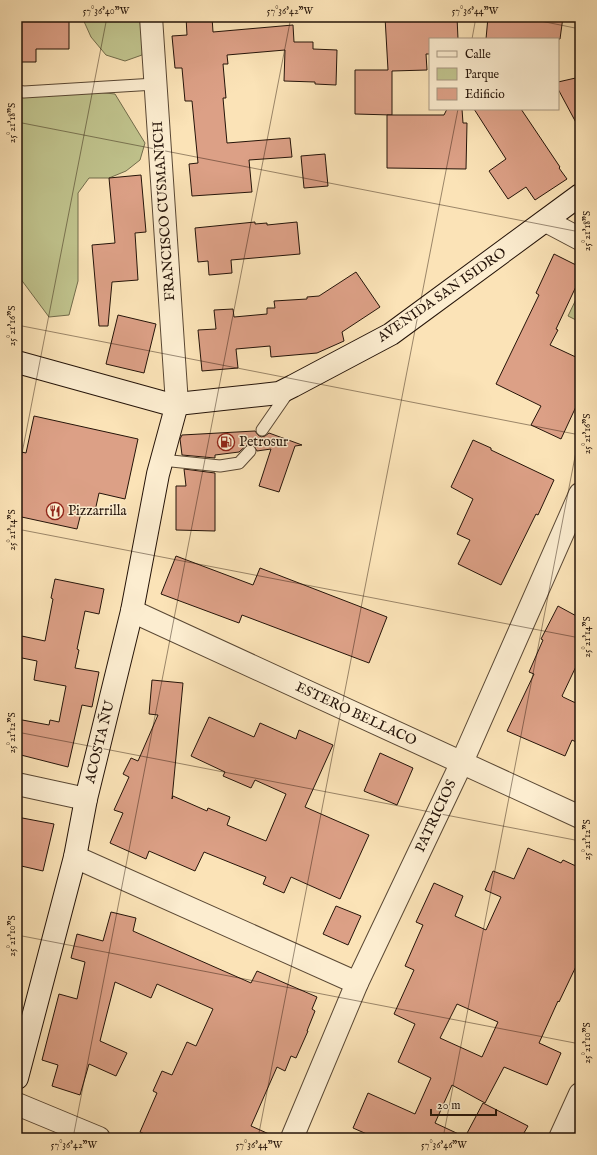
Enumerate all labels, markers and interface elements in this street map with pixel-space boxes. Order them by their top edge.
text: 57°36'40"W [83,5,130,18]
text: 57°36'42"W [267,5,314,18]
text: 57°36'44"W [452,5,499,18]
legend [429,38,559,110]
text: Calle [465,47,491,62]
text: Parque [465,67,500,83]
text: Edificio [465,87,505,102]
text: 25°21'18"S [6,103,19,143]
street label: FRANCISCO CUSMANICH [149,120,179,302]
text: 25°21'18"S [581,211,594,251]
street label: AVENIDA SAN ISIDRO [373,243,510,347]
text: 25°21'16"S [6,306,19,346]
text: 25°21'16"S [581,414,594,454]
fuel station icon: Petrosur [216,432,236,452]
place label: Petrosur [239,433,288,451]
restaurant icon: Pizzarrilla [45,501,65,521]
place label: Pizzarrilla [68,502,128,520]
text: 25°21'14"S [6,509,19,551]
text: 25°21'14"S [581,616,594,658]
street label: ESTERO BELLACO [293,678,420,750]
street label: ACOSTA ÑU [80,699,119,786]
text: 25°21'12"S [6,712,19,754]
street label: PATRICIOS [411,777,461,855]
text: 25°21'12"S [581,819,594,861]
text: 25°21'10"S [6,915,19,957]
text: 25°21'10"S [581,1022,594,1064]
scale bar [431,1091,496,1117]
text: 20 m [437,1098,460,1113]
text: 57°36'42"W [51,1139,98,1152]
text: 57°36'44"W [236,1139,283,1152]
text: 57°36'46"W [421,1139,467,1152]

